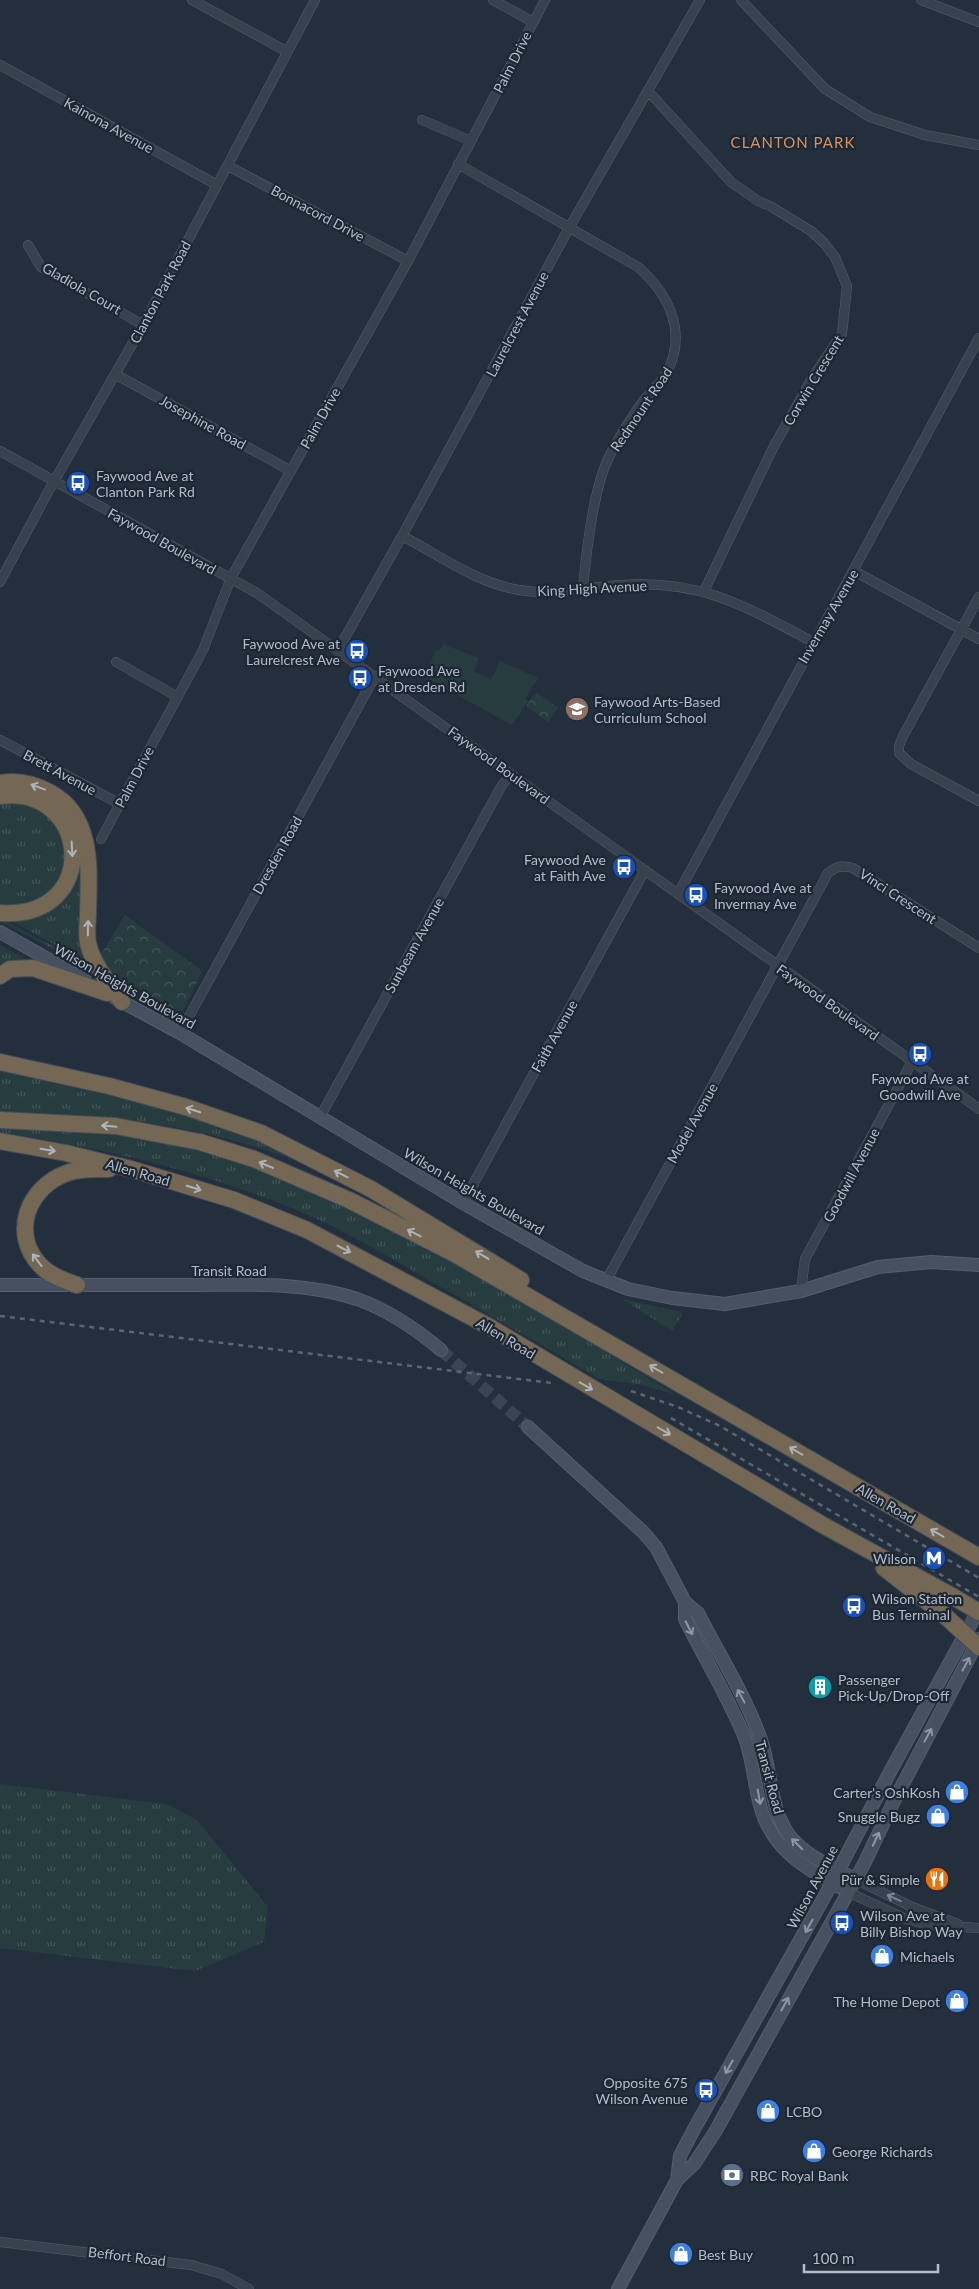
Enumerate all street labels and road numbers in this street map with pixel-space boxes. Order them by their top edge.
street label: Palm Drive [489,28,535,96]
street label: Kainona Avenue [61,93,157,157]
street label: Bonnacord Drive [268,181,368,245]
street label: Clanton Park Road [126,238,194,346]
street label: Gladiola Court [39,259,125,317]
street label: Laurelcrest Avenue [482,268,552,380]
street label: Corwin Crescent [779,332,847,428]
street label: Redmount Road [607,364,675,454]
street label: Palm Drive [296,385,344,451]
street label: Josephine Road [157,391,249,453]
street label: Faywood Boulevard [105,504,219,578]
street label: Invermay Avenue [794,566,862,666]
street label: King High Avenue [537,577,647,599]
street label: Faywood Boulevard [445,723,553,807]
street label: Palm Drive [111,743,157,811]
street label: Brett Avenue [21,746,99,798]
street label: Dresden Road [249,813,305,897]
street label: Vinci Crescent [856,865,940,927]
street label: Sunbeam Avenue [381,894,447,996]
street label: Wilson Heights Boulevard [51,940,199,1032]
street label: Faywood Boulevard [774,960,882,1044]
street label: Faith Avenue [527,997,581,1075]
street label: Model Avenue [663,1080,721,1166]
street label: Goodwill Avenue [819,1125,883,1225]
street label: Wilson Heights Boulevard [401,1144,547,1238]
street label: Allen Road [104,1155,172,1189]
street label: Transit Road [191,1262,267,1279]
street label: Allen Road [473,1314,539,1362]
street label: Allen Road [853,1479,919,1527]
street label: Transit Road [752,1738,788,1816]
street label: Wilson Avenue [783,1842,841,1932]
street label: Beffort Road [87,2243,167,2269]

